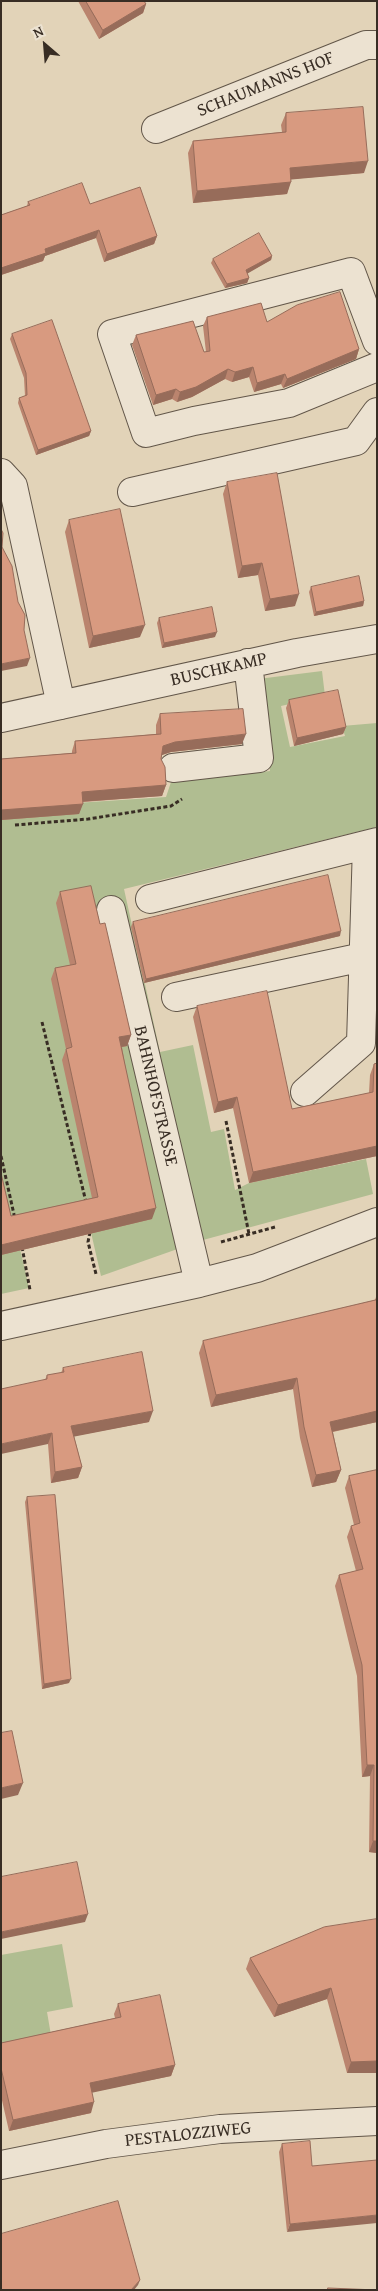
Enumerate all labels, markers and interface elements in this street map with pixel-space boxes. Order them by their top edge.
north arrow [20,20,70,70]
text: N [29,21,47,43]
street label: SCHAUMANNS HOF [194,48,338,122]
street label: BUSCHKAMP [169,648,269,692]
street label: BAHNHOFSTRASSE [128,1024,182,1168]
street label: PESTALOZZIWEG [124,2118,252,2152]

